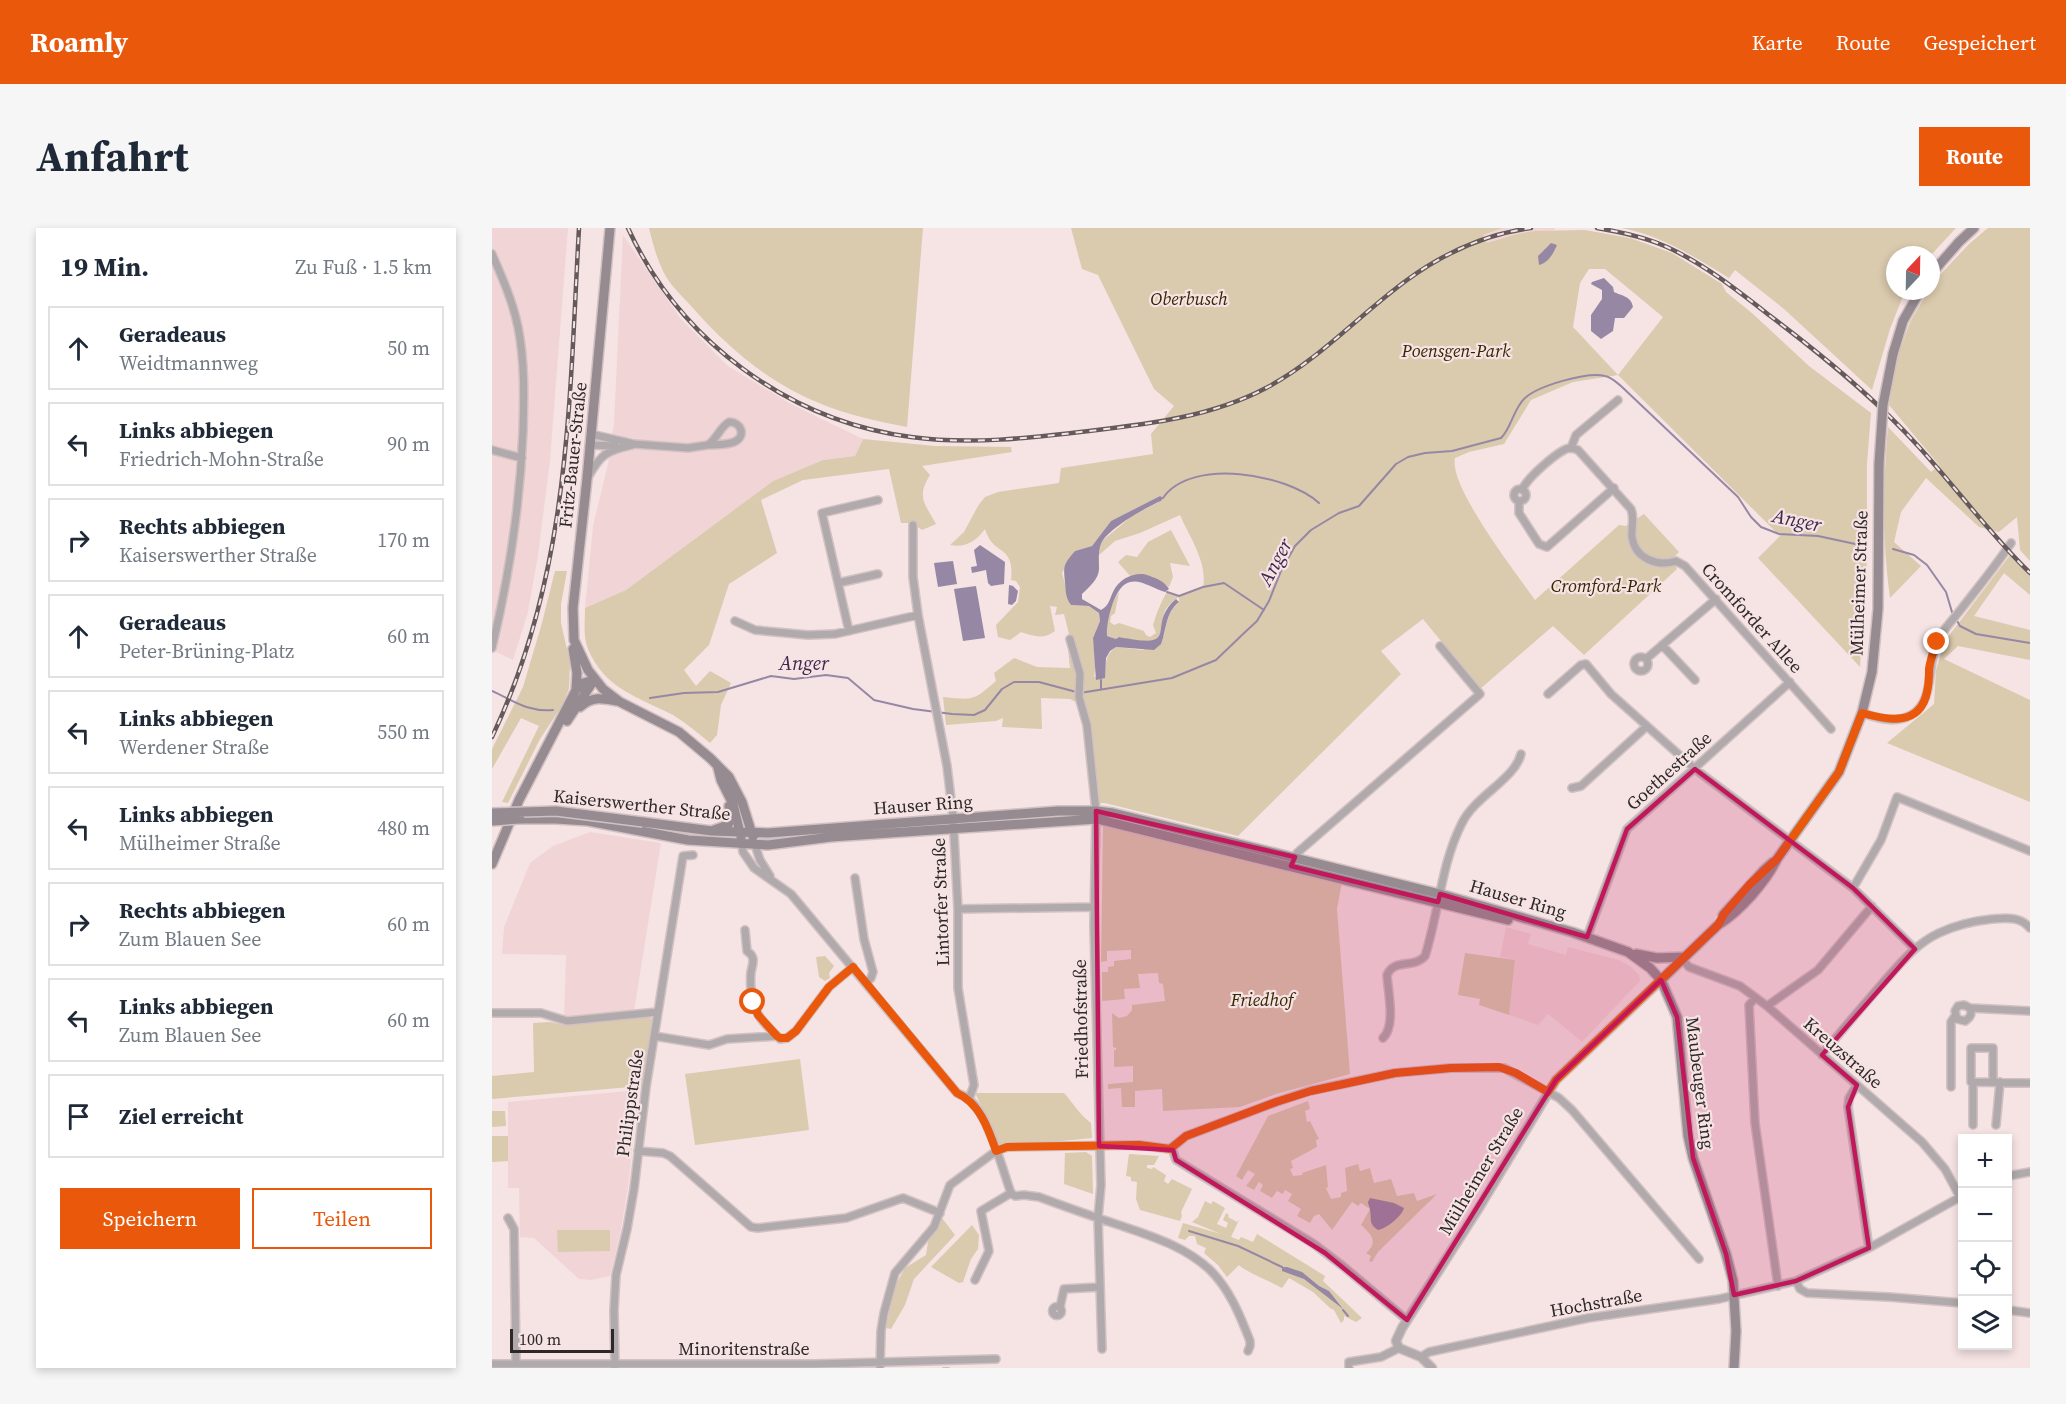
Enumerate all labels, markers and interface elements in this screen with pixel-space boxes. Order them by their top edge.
text: Roamly [30,23,128,61]
text: Karte [1752,28,1803,57]
text: Route [1836,28,1890,57]
text: Gespeichert [1923,28,2036,57]
text: Anfahrt [36,127,188,185]
button: Route [1919,127,2030,186]
north arrow [1886,246,1940,300]
text: 19 Min. [60,249,149,285]
text: Zu Fuß · 1.5 km [295,253,432,281]
park label: Oberbusch [1150,286,1228,311]
text: Geradeaus [119,319,226,349]
icon: ahead [62,332,95,365]
text: 50 m [387,334,430,362]
park label: Poensgen-Park [1401,338,1511,363]
text: Weidtmannweg [119,349,258,377]
street label: Fritz-Bauer-Straße [552,381,593,529]
text: Links abbiegen [119,415,274,445]
icon: left [62,428,95,461]
text: 90 m [387,430,430,458]
text: Friedrich-Mohn-Straße [119,445,324,473]
water label: Anger [1769,501,1825,539]
street label: Mülheimer Straße [1843,510,1874,656]
text: Rechts abbiegen [119,511,286,541]
icon: right [62,524,95,557]
text: 170 m [377,526,430,554]
water label: Anger [1250,533,1300,591]
text: Kaiserswerther Straße [119,541,317,569]
street label: Cromforder Allee [1696,557,1809,678]
park label: Cromford-Park [1551,573,1662,598]
text: Geradeaus [119,607,226,637]
icon: ahead [62,620,95,653]
text: 60 m [387,622,430,650]
route end [1923,628,1949,654]
text: Peter-Brüning-Platz [119,637,294,665]
water label: Anger [778,649,830,677]
text: Links abbiegen [119,703,274,733]
icon: left [62,716,95,749]
text: 550 m [377,718,430,746]
street label: Goethestraße [1620,725,1717,816]
text: Werdener Straße [119,733,269,761]
street label: Kaiserswerther Straße [552,783,732,826]
street label: Hauser Ring [872,789,974,820]
text: Links abbiegen [119,799,274,829]
icon: left [62,812,95,845]
text: 480 m [377,814,430,842]
text: Mülheimer Straße [119,829,281,857]
street label: Lintorfer Straße [926,837,955,967]
street label: Hauser Ring [1467,873,1569,924]
text: Rechts abbiegen [119,895,286,925]
icon: right [62,908,95,941]
text: 60 m [387,910,430,938]
text: Zum Blauen See [119,925,262,953]
street label: Friedhofstraße [1067,959,1094,1079]
park label: Friedhof [1230,987,1297,1012]
route start [739,988,765,1014]
text: Links abbiegen [119,991,274,1021]
icon: left [62,1004,95,1037]
text: 60 m [387,1006,430,1034]
street label: Kreuzstraße [1798,1011,1888,1094]
street label: Maubeuger Ring [1680,1015,1721,1150]
text: Zum Blauen See [119,1021,262,1049]
street label: Philippstraße [610,1048,649,1158]
icon: arrive [62,1100,95,1133]
text: Ziel erreicht [119,1101,243,1131]
street label: Mülheimer Straße [1432,1102,1529,1240]
map controls [1958,1134,2012,1350]
button: + [1958,1134,2012,1188]
button: Speichern [60,1188,240,1249]
button: Teilen [252,1188,432,1249]
button: − [1958,1188,2012,1242]
button: locate [1958,1242,2012,1296]
street label: Hochstraße [1548,1282,1644,1323]
button: layers [1958,1296,2012,1350]
scale bar [510,1326,614,1354]
text: 100 m [519,1328,561,1350]
street label: Minoritenstraße [678,1336,810,1361]

